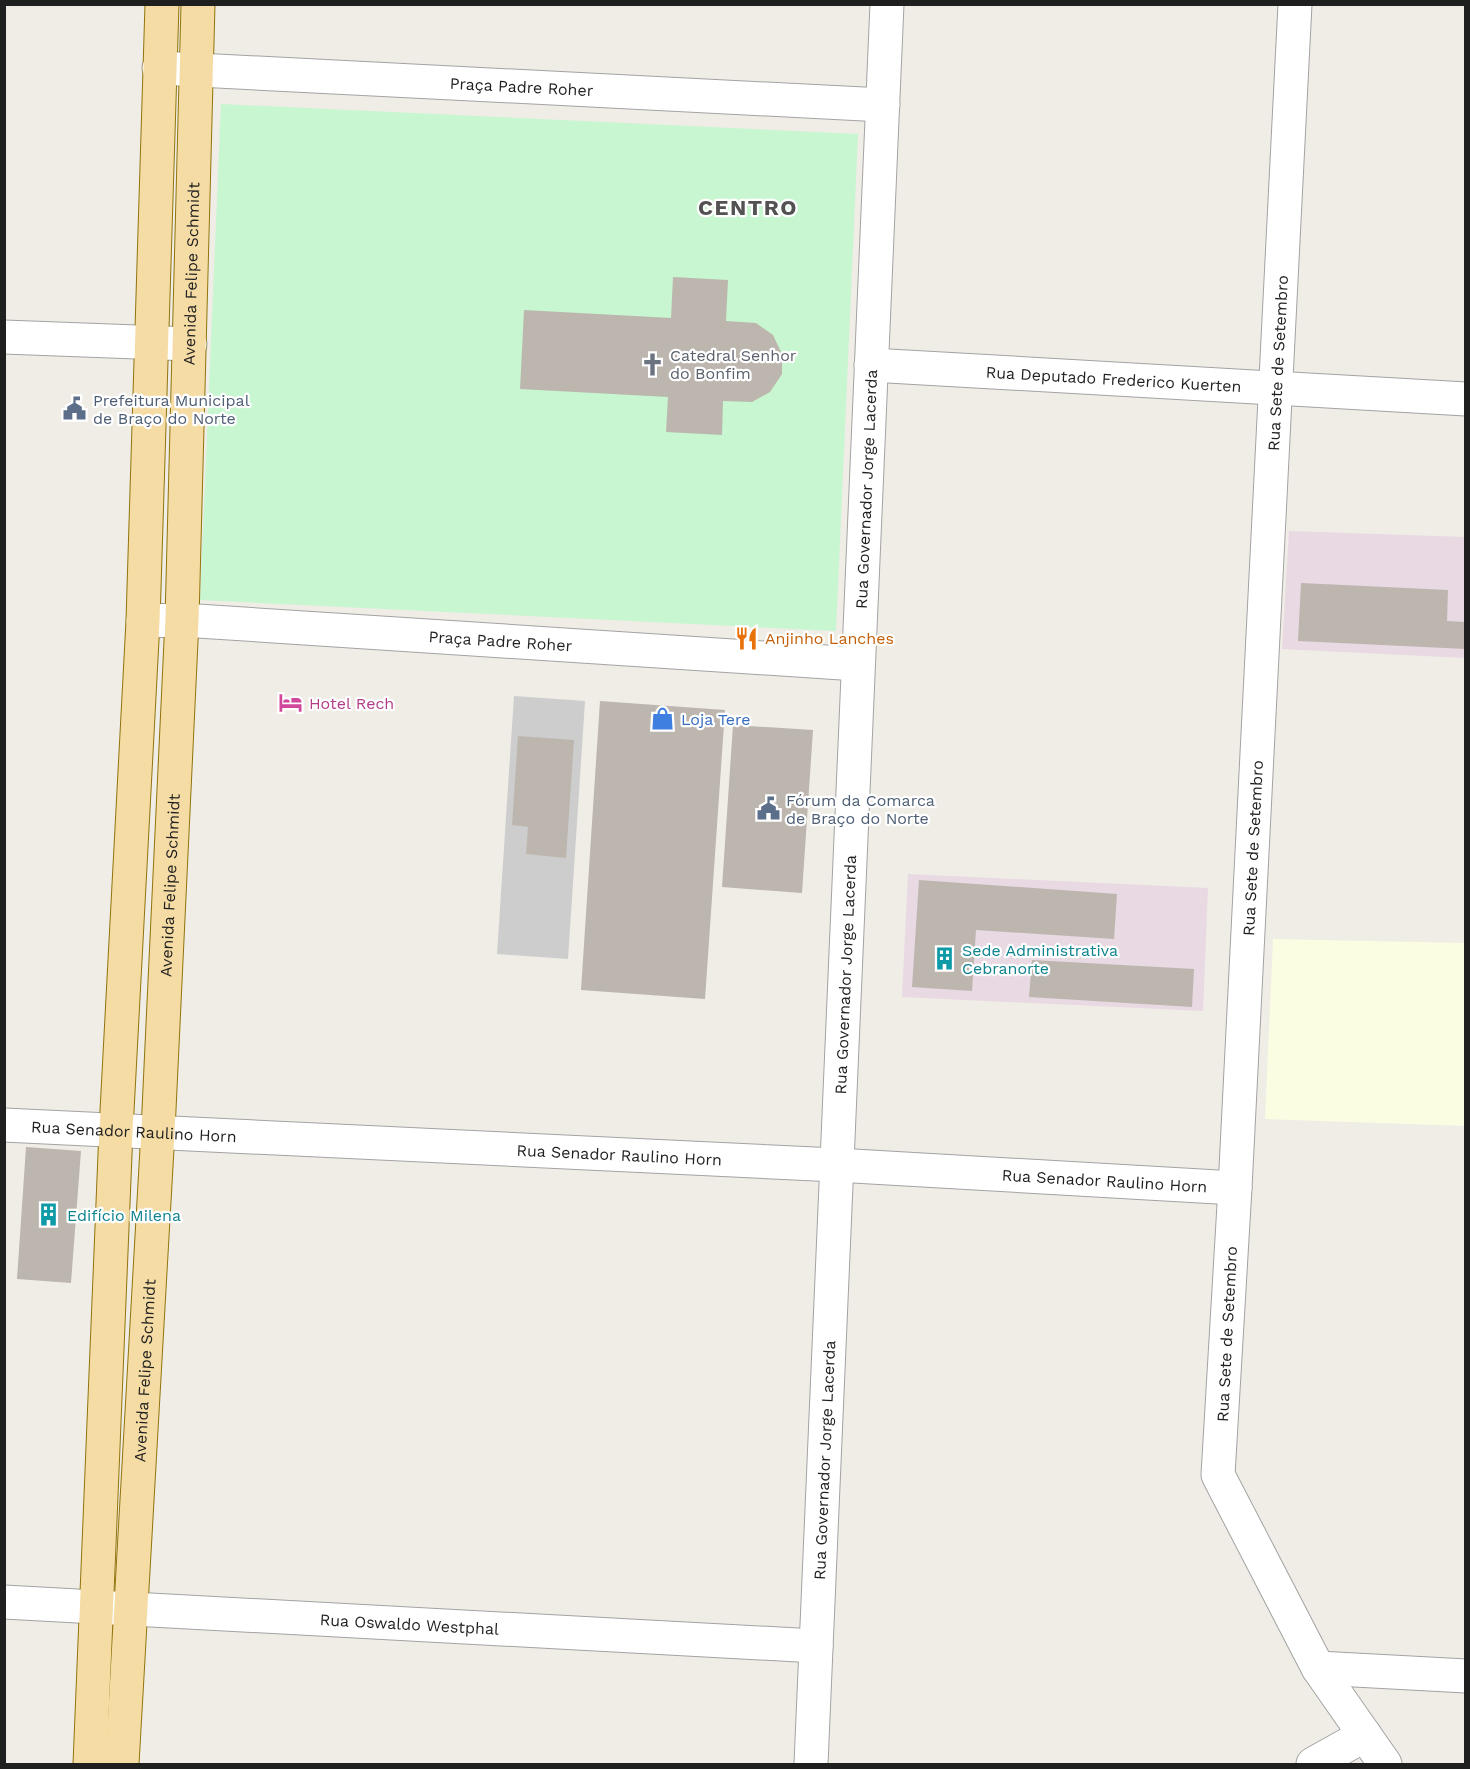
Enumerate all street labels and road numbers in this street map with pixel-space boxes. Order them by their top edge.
street label: Praça Padre Roher [449,73,594,100]
street label: Avenida Felipe Schmidt [179,181,203,366]
street label: Rua Sete de Setembro [1264,275,1292,451]
street label: Rua Deputado Frederico Kuerten [985,362,1242,396]
street label: Rua Governador Jorge Lacerda [851,369,881,609]
street label: Praça Padre Roher [428,627,573,655]
street label: Rua Sete de Setembro [1239,760,1267,936]
street label: Avenida Felipe Schmidt [156,793,183,977]
street label: Rua Governador Jorge Lacerda [830,855,860,1095]
street label: Rua Senador Raulino Horn [31,1117,237,1146]
street label: Rua Senador Raulino Horn [516,1140,722,1169]
street label: Rua Senador Raulino Horn [1001,1165,1208,1196]
street label: Rua Sete de Setembro [1213,1246,1241,1422]
street label: Avenida Felipe Schmidt [130,1278,159,1463]
street label: Rua Governador Jorge Lacerda [809,1340,839,1580]
street label: Rua Oswaldo Westphal [319,1610,500,1638]

